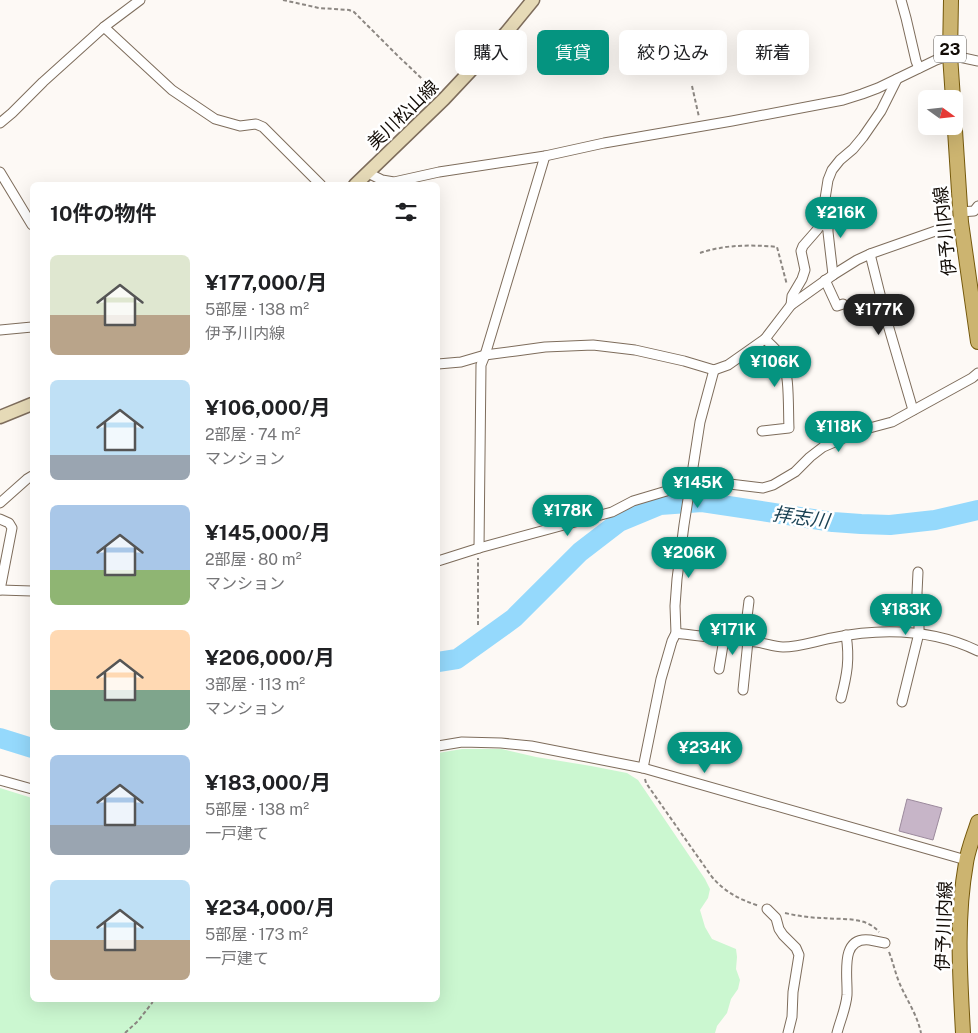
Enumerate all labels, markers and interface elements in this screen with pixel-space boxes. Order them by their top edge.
chip: 購入 [455,30,527,75]
chip: 賃貸 [537,30,609,75]
chip: 絞り込み [619,30,727,75]
chip: 新着 [737,30,809,75]
road number: 23 [934,36,966,62]
street label: 美川松山線 [363,76,442,153]
north arrow [918,90,962,135]
map controls [918,90,963,135]
street label: 伊予川内線 [929,185,960,277]
pin: ¥216K [806,196,876,239]
icon: filters [392,198,420,226]
text: 10件の物件 [50,201,157,226]
text: ¥216K [816,203,866,222]
text: ¥177,000/月 [205,270,327,295]
icon: home [90,275,150,335]
pin: ¥177K [844,294,914,336]
text: 5部屋 · 138 m² [205,300,309,319]
text: ¥177K [855,300,904,319]
text: 伊予川内線 [205,324,285,343]
pin: ¥106K [740,346,810,388]
text: ¥106K [750,352,800,371]
text: ¥106,000/月 [205,395,330,420]
icon: home [90,400,150,460]
pin: ¥118K [804,410,874,453]
text: ¥118K [816,417,862,436]
text: 2部屋 · 74 m² [205,425,301,444]
text: マンション [205,449,285,468]
pin: ¥145K [663,466,733,509]
text: ¥145K [673,473,723,492]
pin: ¥178K [533,494,603,537]
text: ¥178K [543,501,593,520]
water label: 拝志川 [771,502,833,532]
text: ¥145,000/月 [205,520,331,545]
icon: home [90,525,150,585]
pin: ¥206K [654,536,724,579]
text: ¥206K [662,543,716,562]
text: 2部屋 · 80 m² [205,550,302,569]
text: マンション [205,574,285,593]
pin: ¥183K [871,594,941,636]
text: ¥183K [881,600,931,619]
pin: ¥171K [698,614,768,656]
text: ¥171K [710,620,756,639]
text: ¥206,000/月 [205,645,335,670]
icon: home [90,650,150,710]
text: 3部屋 · 113 m² [205,675,305,694]
text: マンション [205,699,285,718]
pin: ¥234K [670,732,740,774]
text: ¥234K [678,738,732,757]
text: ¥183,000/月 [205,770,331,795]
icon: home [90,775,150,835]
text: 5部屋 · 138 m² [205,800,309,819]
text: 一戸建て [205,824,269,843]
street label: 伊予川内線 [931,881,956,971]
text: ¥234,000/月 [205,895,335,920]
icon: home [90,900,150,960]
text: 5部屋 · 173 m² [205,925,308,944]
text: 一戸建て [205,949,269,968]

